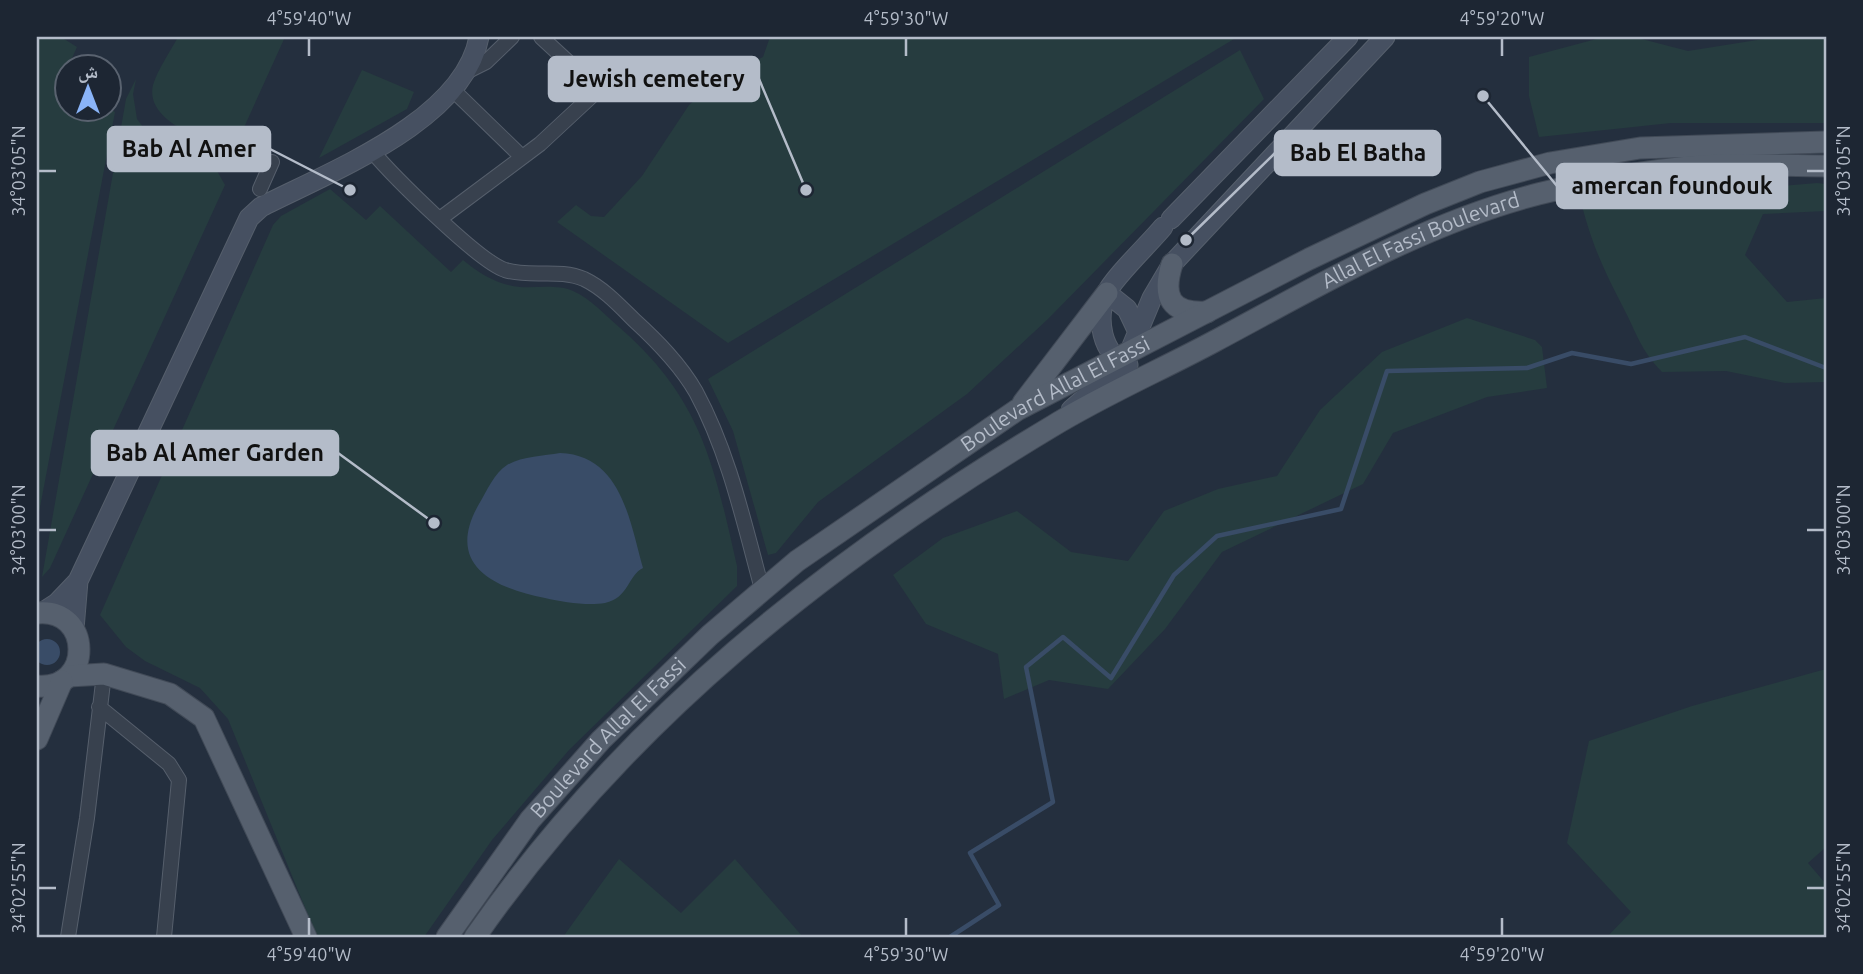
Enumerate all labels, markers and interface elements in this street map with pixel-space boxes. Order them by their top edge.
text: 4°59'40"W [267,8,352,28]
text: 4°59'30"W [864,8,949,28]
text: 4°59'20"W [1460,8,1545,28]
north arrow [52,52,122,122]
callout: Jewish cemetery [549,57,759,101]
text: ش [78,60,98,83]
text: Jewish cemetery [563,66,745,91]
text: 34°03'05"N [8,125,28,217]
text: 34°03'05"N [1833,125,1853,217]
callout: Bab Al Amer [108,127,270,171]
callout: Bab El Batha [1275,131,1440,175]
text: Bab Al Amer [122,136,257,161]
text: Bab El Batha [1290,140,1426,165]
callout: amercan foundouk [1557,164,1787,208]
text: amercan foundouk [1571,173,1773,198]
street label: Allal El Fassi Boulevard [1317,187,1522,293]
street label: Boulevard Allal El Fassi [956,331,1153,456]
callout: Bab Al Amer Garden [92,431,338,475]
text: Bab Al Amer Garden [106,440,324,465]
text: 34°03'00"N [8,484,28,576]
text: 34°03'00"N [1833,484,1853,576]
street label: Boulevard Allal El Fassi [525,652,690,822]
text: 34°02'55"N [8,842,28,934]
text: 34°02'55"N [1833,842,1853,934]
text: 4°59'40"W [267,944,352,964]
text: 4°59'30"W [864,944,949,964]
text: 4°59'20"W [1460,944,1545,964]

